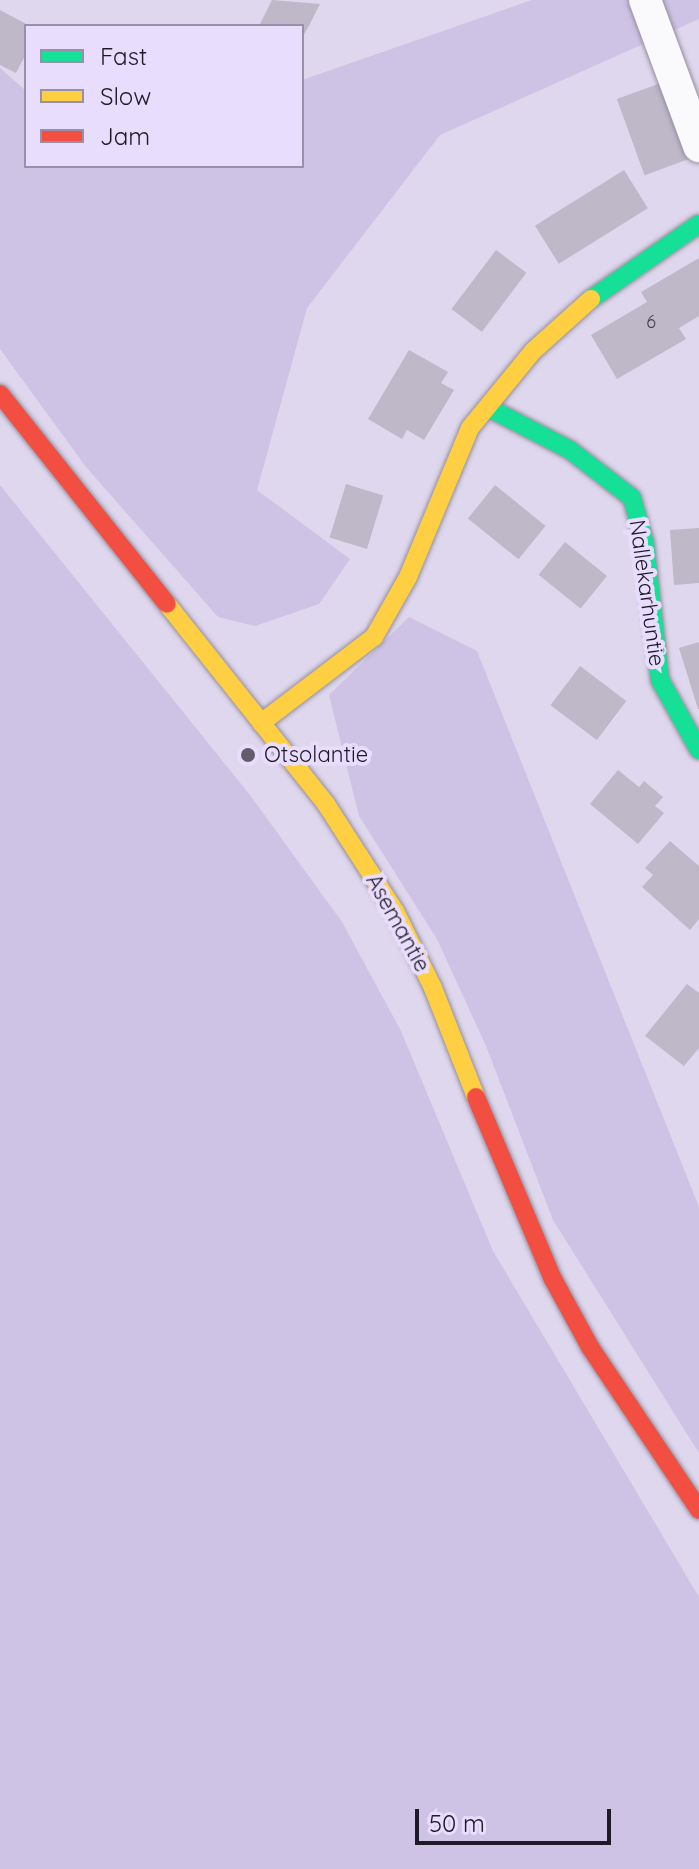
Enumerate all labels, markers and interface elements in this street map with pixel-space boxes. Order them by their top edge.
legend [24,24,304,168]
text: Fast [100,41,147,71]
text: Slow [100,81,151,111]
text: Jam [100,121,150,151]
house number: 6 [646,311,656,333]
street label: Nallekarhuntie [624,518,670,668]
place label: Otsolantie [264,742,368,768]
marker: Otsolantie [239,746,257,764]
street label: Asemantie [360,870,436,976]
scale bar [419,1793,615,1843]
text: 50 m [429,1808,485,1838]

